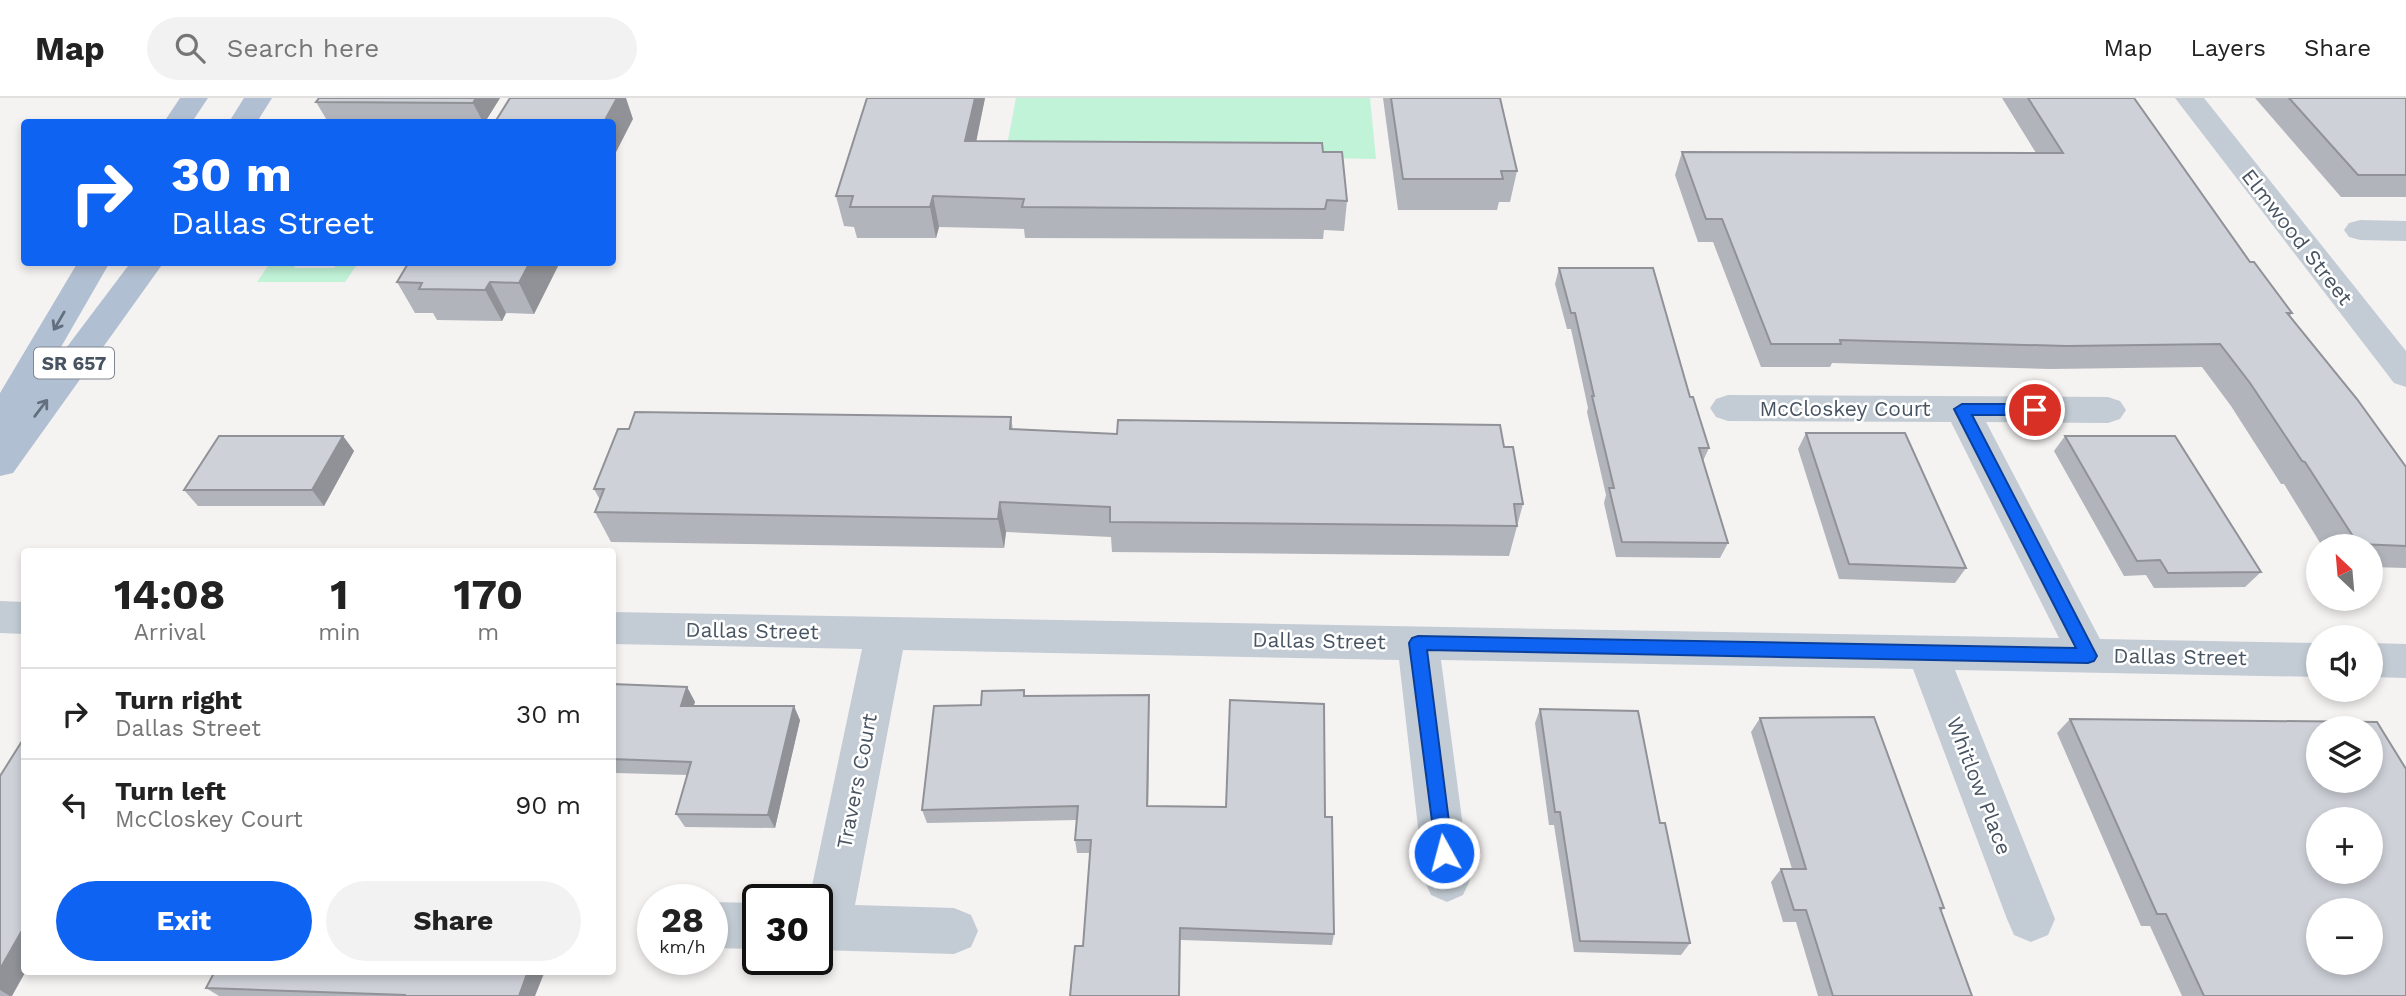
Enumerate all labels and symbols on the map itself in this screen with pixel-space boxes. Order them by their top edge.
street label: Elmwood Street [2237,164,2358,310]
one-way arrow [52,311,66,331]
road number: SR 657 [34,347,114,378]
pin [2005,380,2065,440]
street label: McCloskey Court [1759,396,1931,421]
one-way arrow [33,399,48,418]
north arrow [2306,534,2384,611]
street label: Dallas Street [685,617,819,644]
street label: Dallas Street [1252,627,1386,654]
street label: Dallas Street [2113,643,2247,670]
street label: Travers Court [831,711,882,851]
street label: Whitlow Place [1942,713,2017,858]
position arrow [1407,816,1481,890]
speed limit sign: 30 [742,884,833,975]

